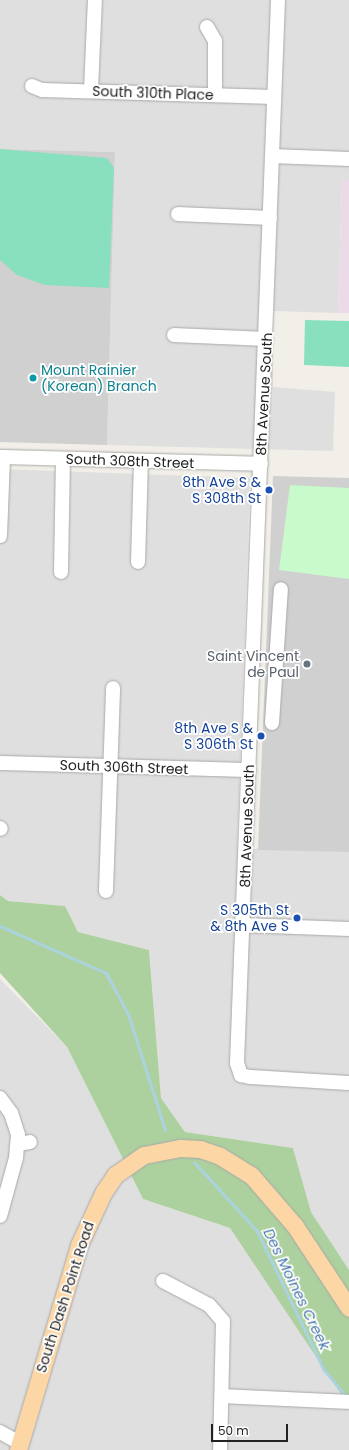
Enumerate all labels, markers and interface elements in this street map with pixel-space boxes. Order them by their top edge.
street label: South 310th Place [92,82,214,104]
street label: 8th Avenue South [252,332,276,456]
place label: Mount Rainier (Korean) Branch [41,362,157,394]
marker: Mount Rainier (Korean) Branch [28,373,38,383]
street label: South 308th Street [65,450,195,472]
place label: 8th Ave S & S 308th St [182,474,261,506]
marker: 8th Ave S & S 308th St [264,485,274,495]
place label: Saint Vincent de Paul [207,648,299,680]
marker: Saint Vincent de Paul [302,659,312,669]
place label: 8th Ave S & S 306th St [174,720,253,752]
marker: 8th Ave S & S 306th St [256,731,266,741]
street label: South 306th Street [59,756,189,778]
street label: 8th Avenue South [236,764,258,888]
place label: S 305th St & 8th Ave S [210,902,289,934]
marker: S 305th St & 8th Ave S [292,913,302,923]
street label: South Dash Point Road [33,1219,97,1375]
water label: Des Moines Creek [260,1225,334,1353]
scale bar [213,1416,290,1442]
text: 50 m [218,1422,249,1439]

